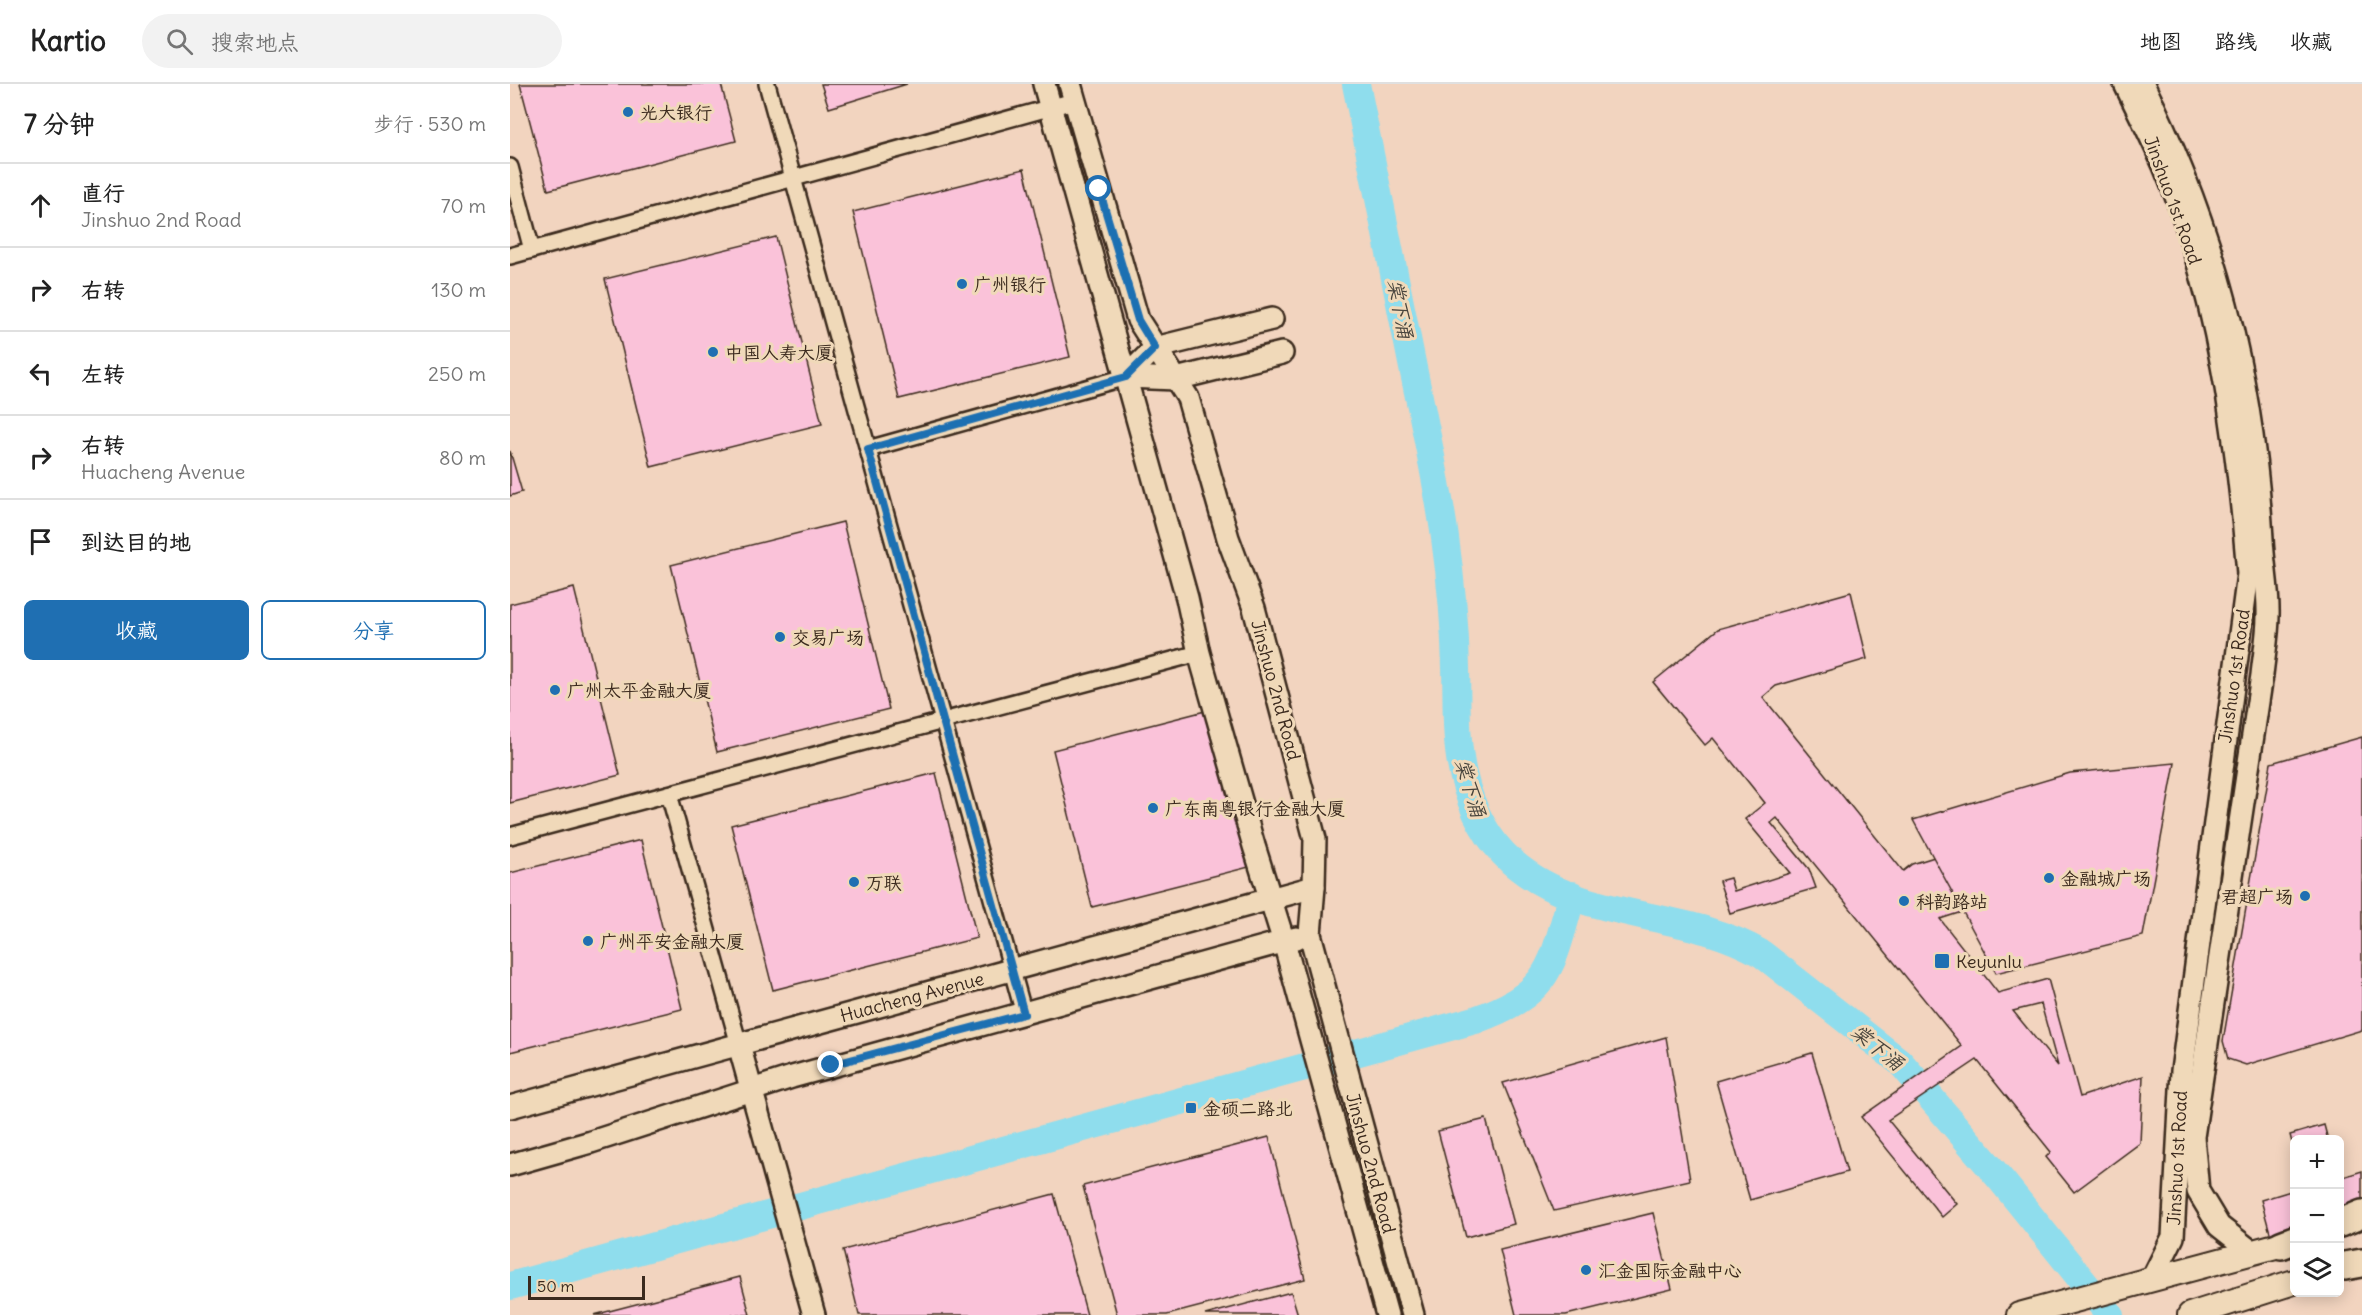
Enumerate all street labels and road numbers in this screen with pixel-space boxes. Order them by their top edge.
street label: Jinshuo 1st Road [2139,133,2207,268]
street label: Jinshuo 1st Road [2213,607,2255,744]
street label: Jinshuo 2nd Road [1246,617,1306,763]
street label: Huacheng Avenue [838,967,986,1027]
street label: Jinshuo 2nd Road [1341,1090,1401,1236]
street label: Jinshuo 1st Road [2162,1090,2192,1226]

